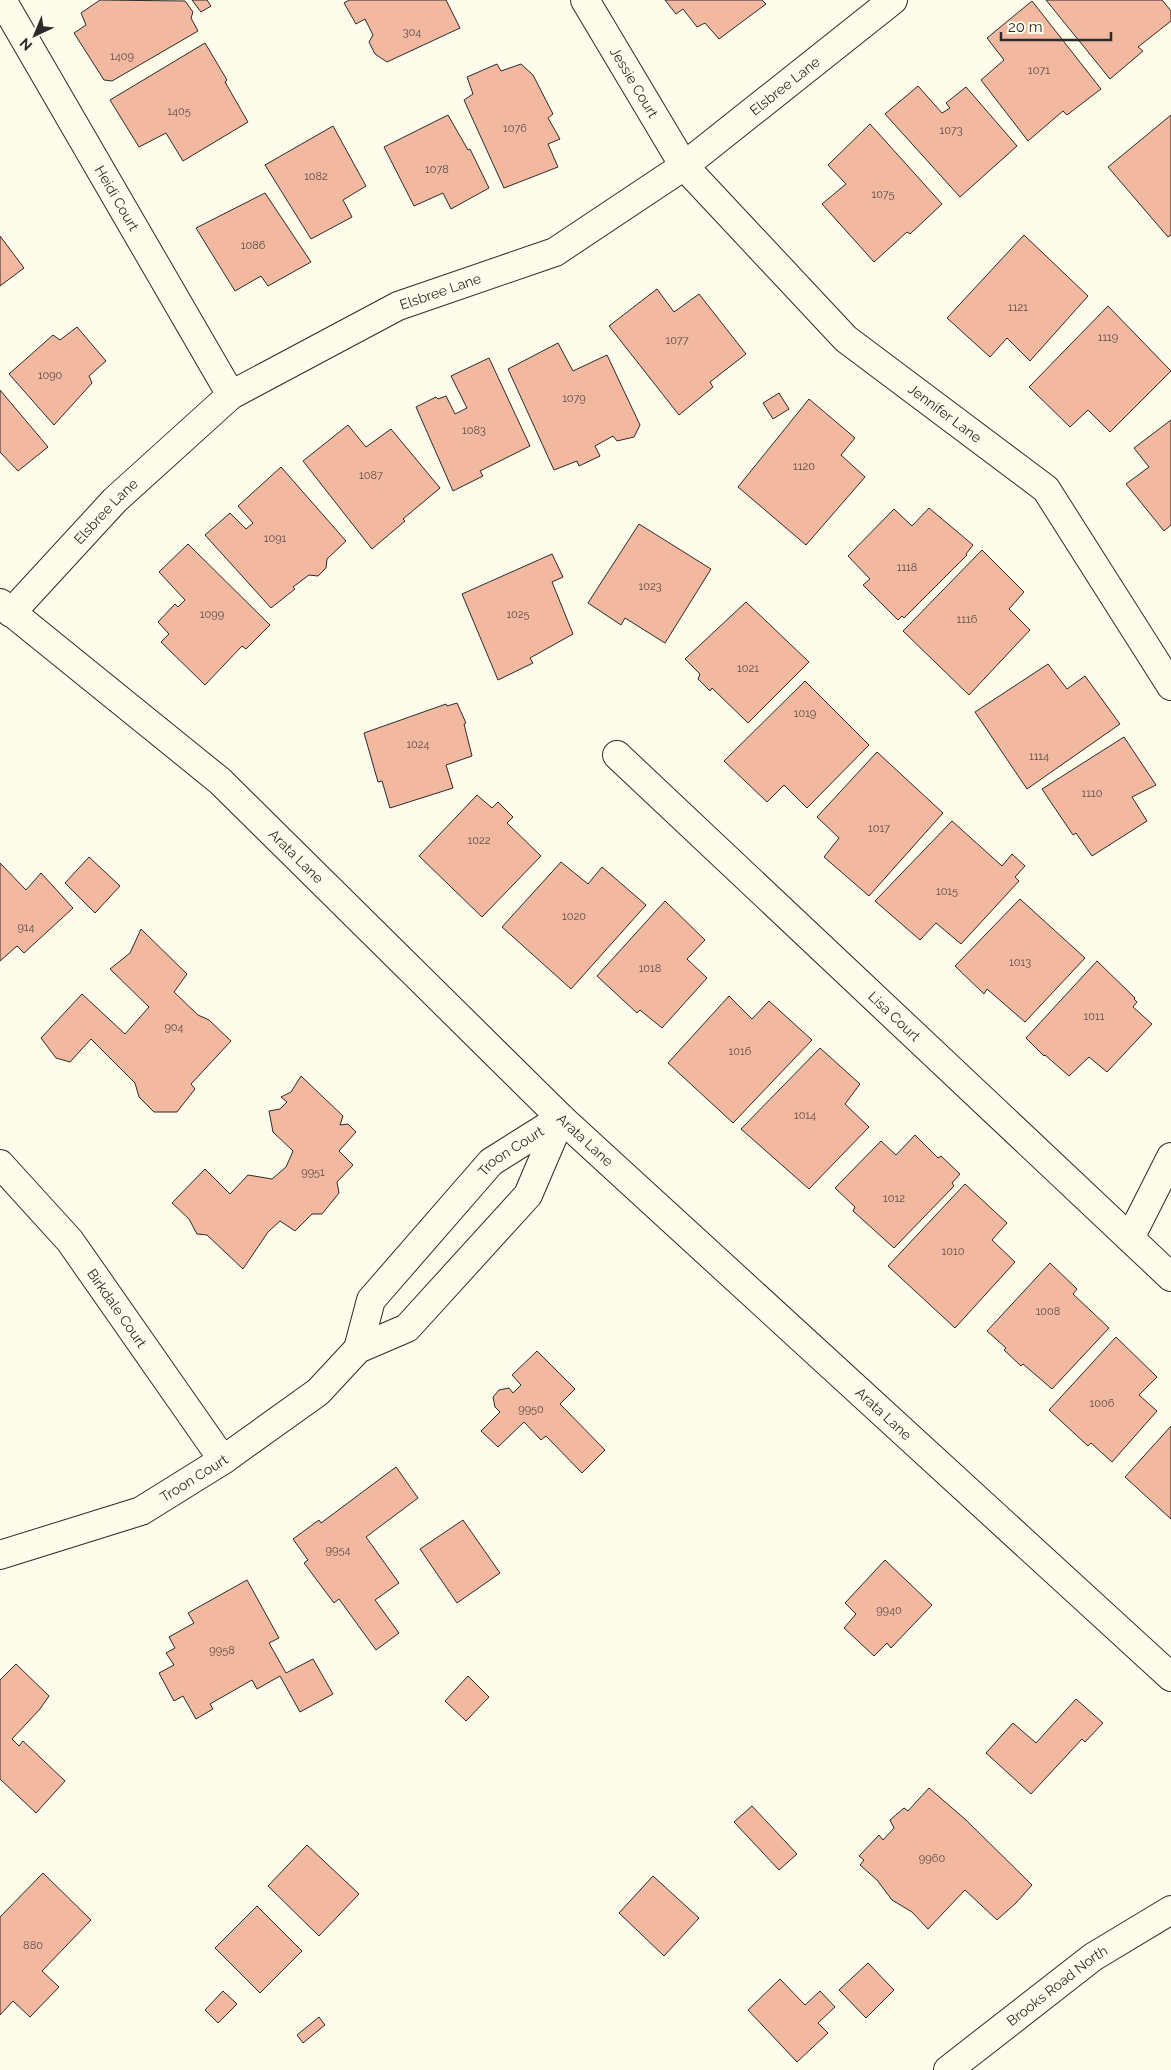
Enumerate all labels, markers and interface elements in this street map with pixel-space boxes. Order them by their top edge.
north arrow [10,10,60,60]
scale bar [1001,10,1111,42]
text: 20 m [1008,18,1043,36]
house number: 304 [403,26,421,39]
text: N [17,35,35,54]
street label: Jessie Court [607,44,661,121]
house number: 1409 [110,50,134,63]
street label: Elsbree Lane [747,53,823,119]
house number: 1071 [1028,64,1050,77]
house number: 1405 [167,105,191,118]
house number: 1076 [503,122,527,135]
house number: 1073 [939,124,963,137]
street label: Heidi Court [92,163,142,234]
house number: 1078 [425,163,449,176]
house number: 1082 [304,170,328,183]
house number: 1075 [871,188,895,201]
house number: 1086 [241,239,266,252]
street label: Elsbree Lane [398,270,483,313]
house number: 1121 [1008,301,1028,314]
house number: 1119 [1098,331,1118,344]
house number: 1077 [665,334,689,347]
house number: 1090 [38,369,63,382]
street label: Jennifer Lane [905,381,985,446]
house number: 1079 [562,392,586,405]
house number: 1083 [462,424,486,437]
house number: 1120 [793,460,815,473]
house number: 1087 [359,469,383,482]
street label: Elsbree Lane [71,475,141,547]
house number: 1091 [264,532,287,545]
house number: 1118 [897,561,917,574]
house number: 1023 [638,580,662,593]
house number: 1099 [200,608,224,621]
house number: 1025 [506,608,530,621]
house number: 1116 [957,613,978,626]
house number: 1021 [737,662,759,675]
house number: 1019 [794,707,816,720]
house number: 1024 [406,738,430,751]
house number: 1114 [1029,750,1049,763]
house number: 1110 [1082,787,1103,800]
house number: 1017 [868,822,890,835]
street label: Arata Lane [266,826,327,887]
house number: 1022 [468,834,491,847]
house number: 1015 [936,885,958,898]
house number: 1020 [562,910,586,923]
house number: 914 [17,921,35,934]
house number: 1013 [1009,956,1031,969]
house number: 1018 [639,962,661,975]
street label: Lisa Court [865,988,924,1045]
house number: 1011 [1084,1010,1105,1023]
house number: 904 [164,1021,184,1034]
house number: 1016 [729,1045,752,1058]
house number: 1014 [794,1109,816,1122]
street label: Arata Lane [554,1110,616,1170]
street label: Troon Court [475,1123,547,1179]
house number: 9951 [301,1166,325,1179]
house number: 1012 [883,1192,905,1205]
house number: 1010 [942,1245,965,1258]
street label: Birkdale Court [84,1266,150,1351]
house number: 1008 [1036,1305,1060,1318]
street label: Arata Lane [852,1384,915,1443]
house number: 1006 [1090,1397,1115,1410]
house number: 9950 [518,1403,544,1416]
street label: Troon Court [157,1451,231,1505]
house number: 9954 [326,1544,350,1557]
house number: 9940 [876,1604,902,1617]
house number: 9958 [209,1644,235,1657]
house number: 9960 [919,1852,945,1865]
house number: 880 [23,1939,43,1952]
street label: Brooks Road North [1004,1942,1110,2029]

